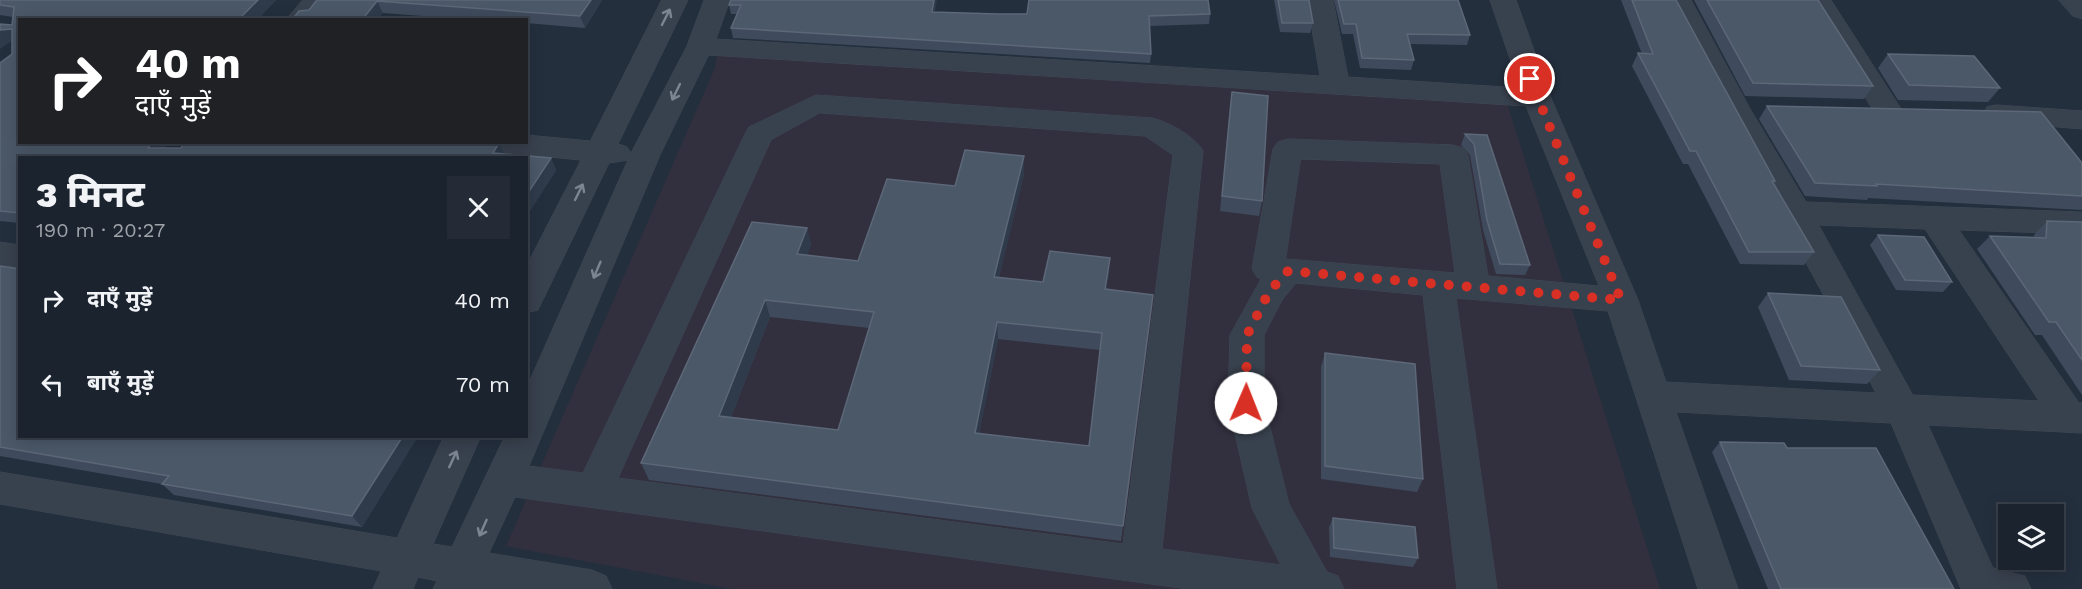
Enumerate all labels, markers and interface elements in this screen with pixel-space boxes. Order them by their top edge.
one-way arrow [661,9,673,27]
text: 40 m [135,39,241,88]
icon: right [36,42,114,120]
pin [1504,53,1555,104]
icon: arrive [1513,62,1546,95]
one-way arrow [670,82,682,100]
text: दाएँ मुड़ें [135,89,211,121]
text: 3 मिनट [36,174,145,216]
button: close [447,176,510,239]
one-way arrow [574,183,586,201]
text: 190 m · 20:27 [36,218,165,242]
one-way arrow [591,260,602,278]
icon: right [36,284,69,317]
text: दाएँ मुड़ें [87,286,152,311]
text: 40 m [454,288,510,313]
icon: left [36,368,69,401]
text: बाएँ मुड़ें [87,370,154,395]
position arrow [1214,371,1278,435]
text: 70 m [456,372,510,397]
one-way arrow [447,451,459,469]
map controls [1998,504,2064,570]
button: layers [1998,504,2064,570]
one-way arrow [476,519,488,537]

